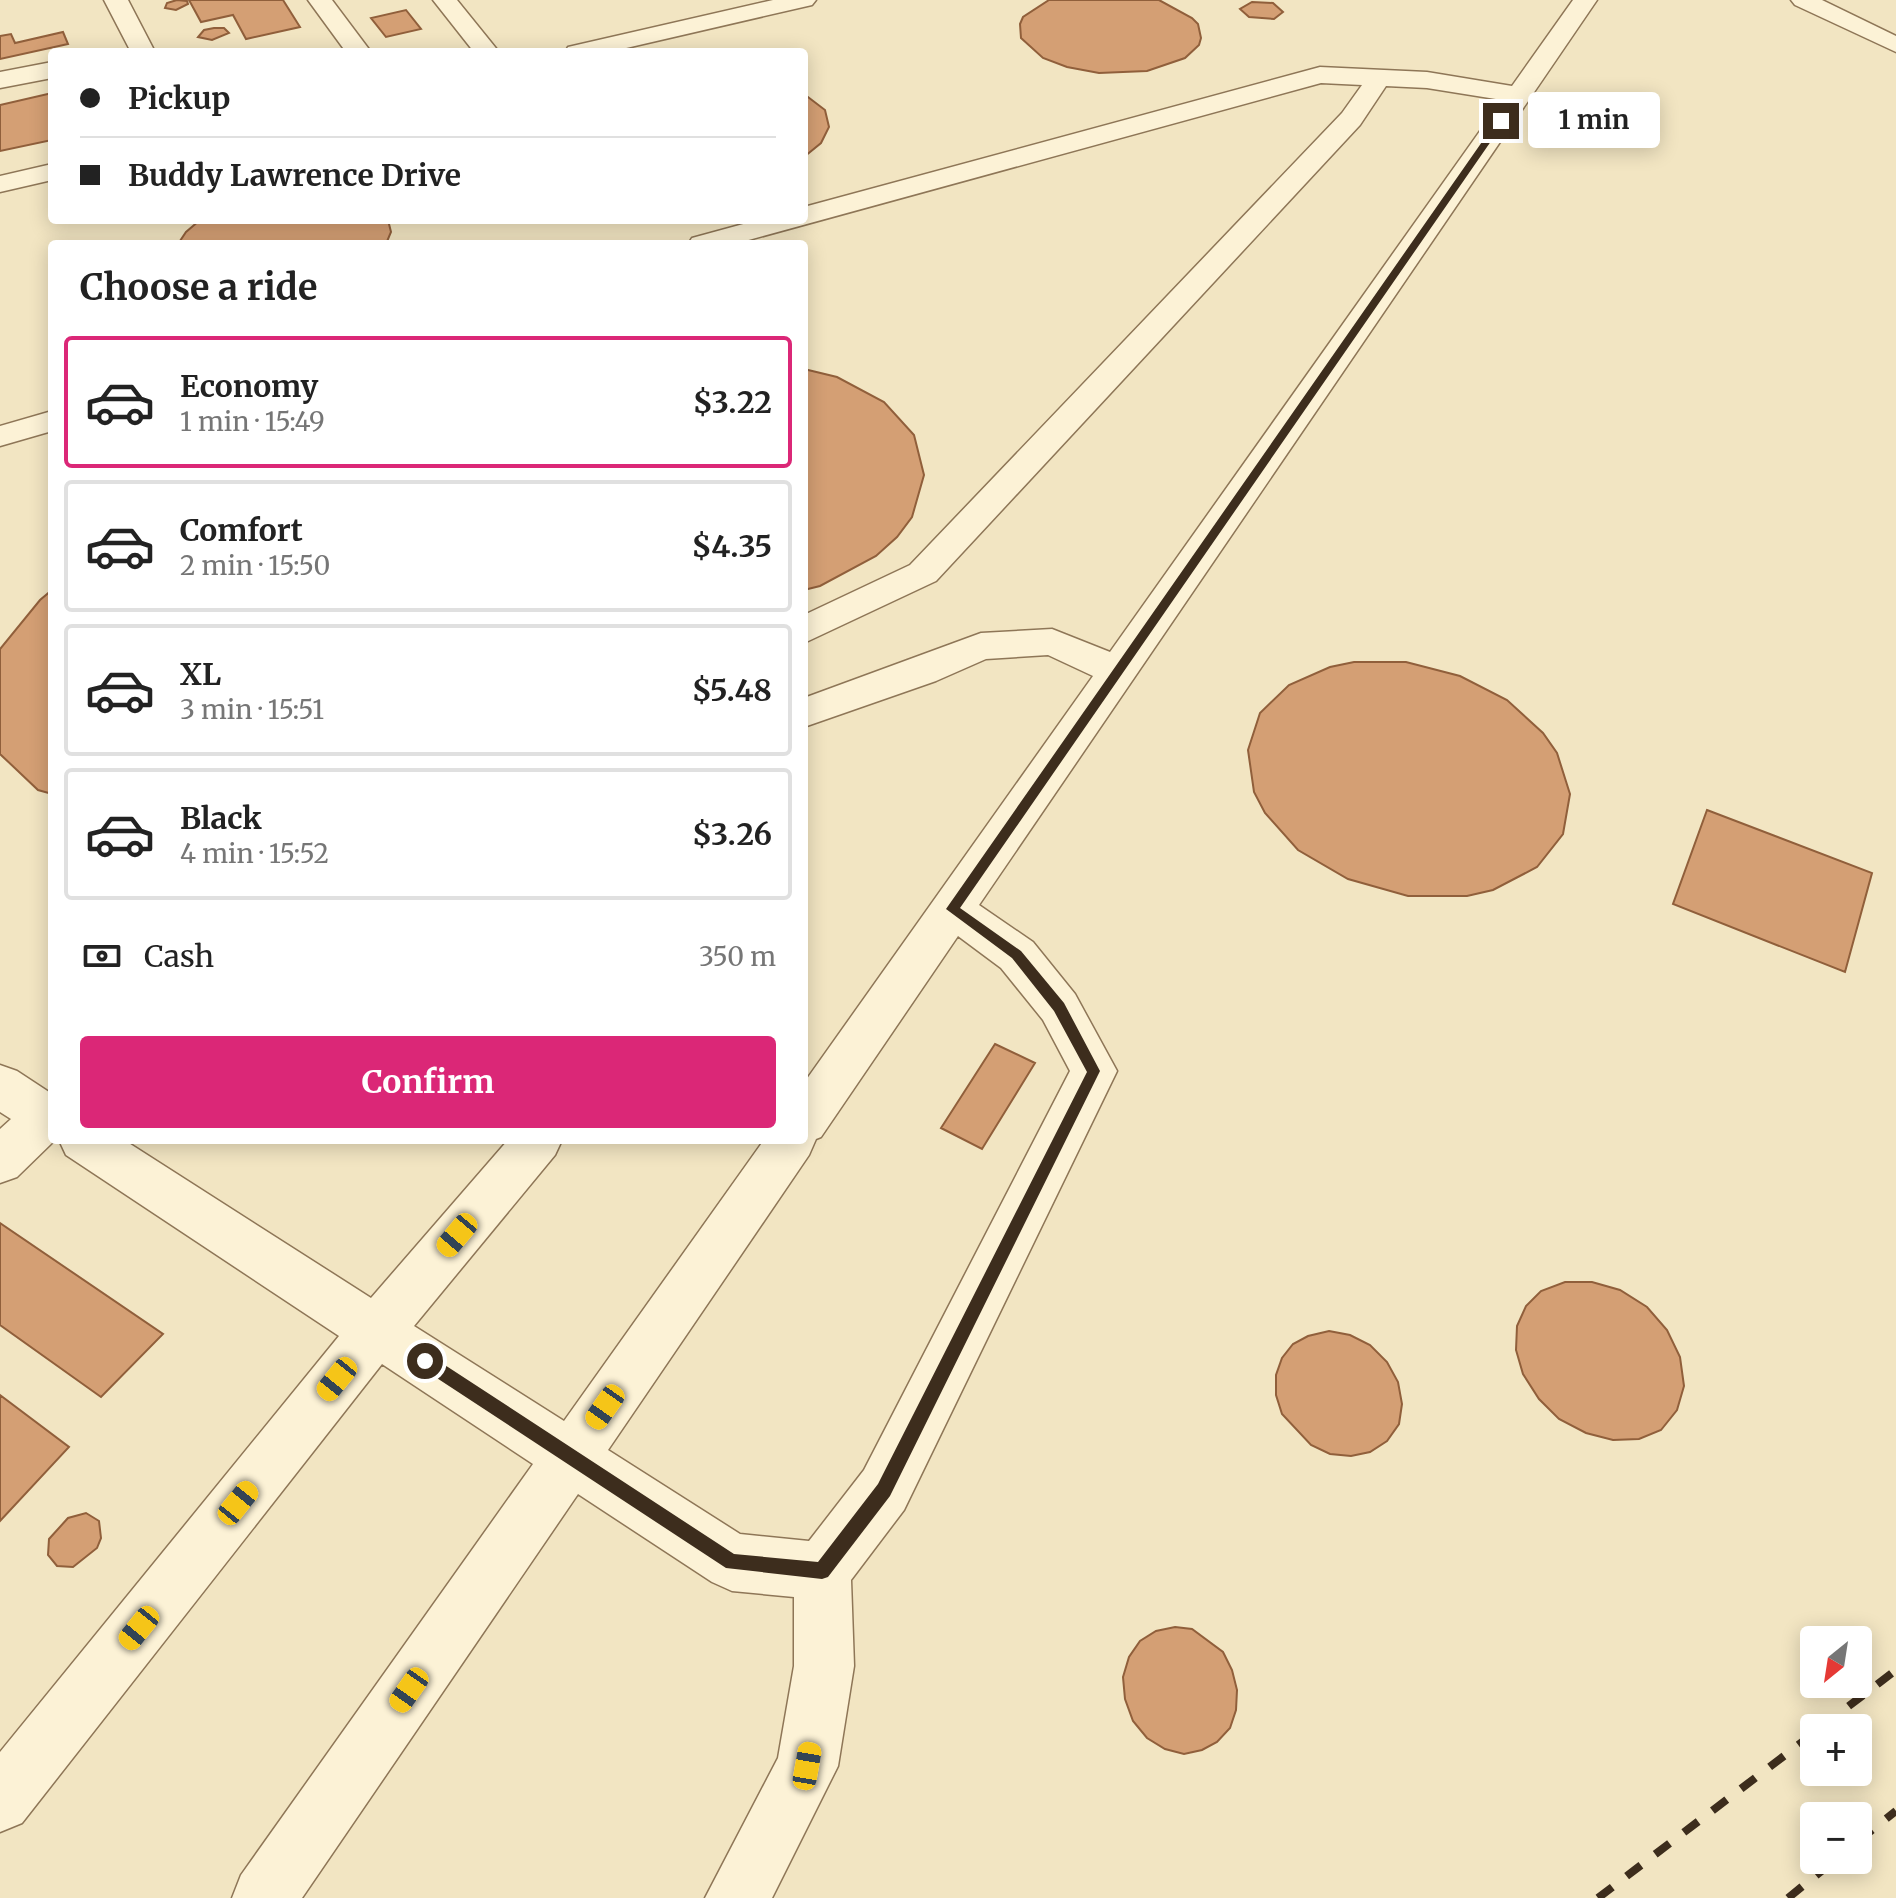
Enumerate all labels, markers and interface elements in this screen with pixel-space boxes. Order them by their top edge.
text: Pickup [128,79,230,117]
callout: 1 min [1529,93,1661,149]
route end [1483,103,1519,139]
text: 1 min [1559,103,1629,136]
text: Buddy Lawrence Drive [128,156,461,194]
text: Choose a ride [80,265,317,310]
icon: car [84,366,156,438]
text: Economy [180,367,318,405]
text: $3.22 [693,383,772,421]
text: 1 min · 15:49 [180,405,325,438]
icon: car [84,510,156,582]
text: Comfort [180,511,303,549]
text: $4.35 [692,527,772,565]
text: 2 min · 15:50 [180,549,330,582]
icon: car [84,654,156,726]
text: XL [180,655,221,693]
text: $5.48 [692,671,772,709]
text: 3 min · 15:51 [180,693,324,726]
icon: car [84,798,156,870]
text: Black [180,799,262,837]
text: $3.26 [692,815,772,853]
text: 4 min · 15:52 [180,837,329,870]
icon: cash [80,934,124,978]
text: Cash [144,937,214,975]
text: 350 m [699,940,776,973]
button: Confirm [80,1036,776,1128]
car [432,1209,482,1261]
route start [407,1343,443,1379]
car [313,1353,361,1405]
car [581,1380,629,1434]
car [214,1477,262,1529]
car [115,1602,163,1654]
north arrow [1800,1626,1872,1698]
map controls [1800,1626,1872,1874]
car [385,1663,433,1717]
button: + [1800,1714,1872,1786]
car [791,1740,823,1792]
button: − [1800,1802,1872,1874]

